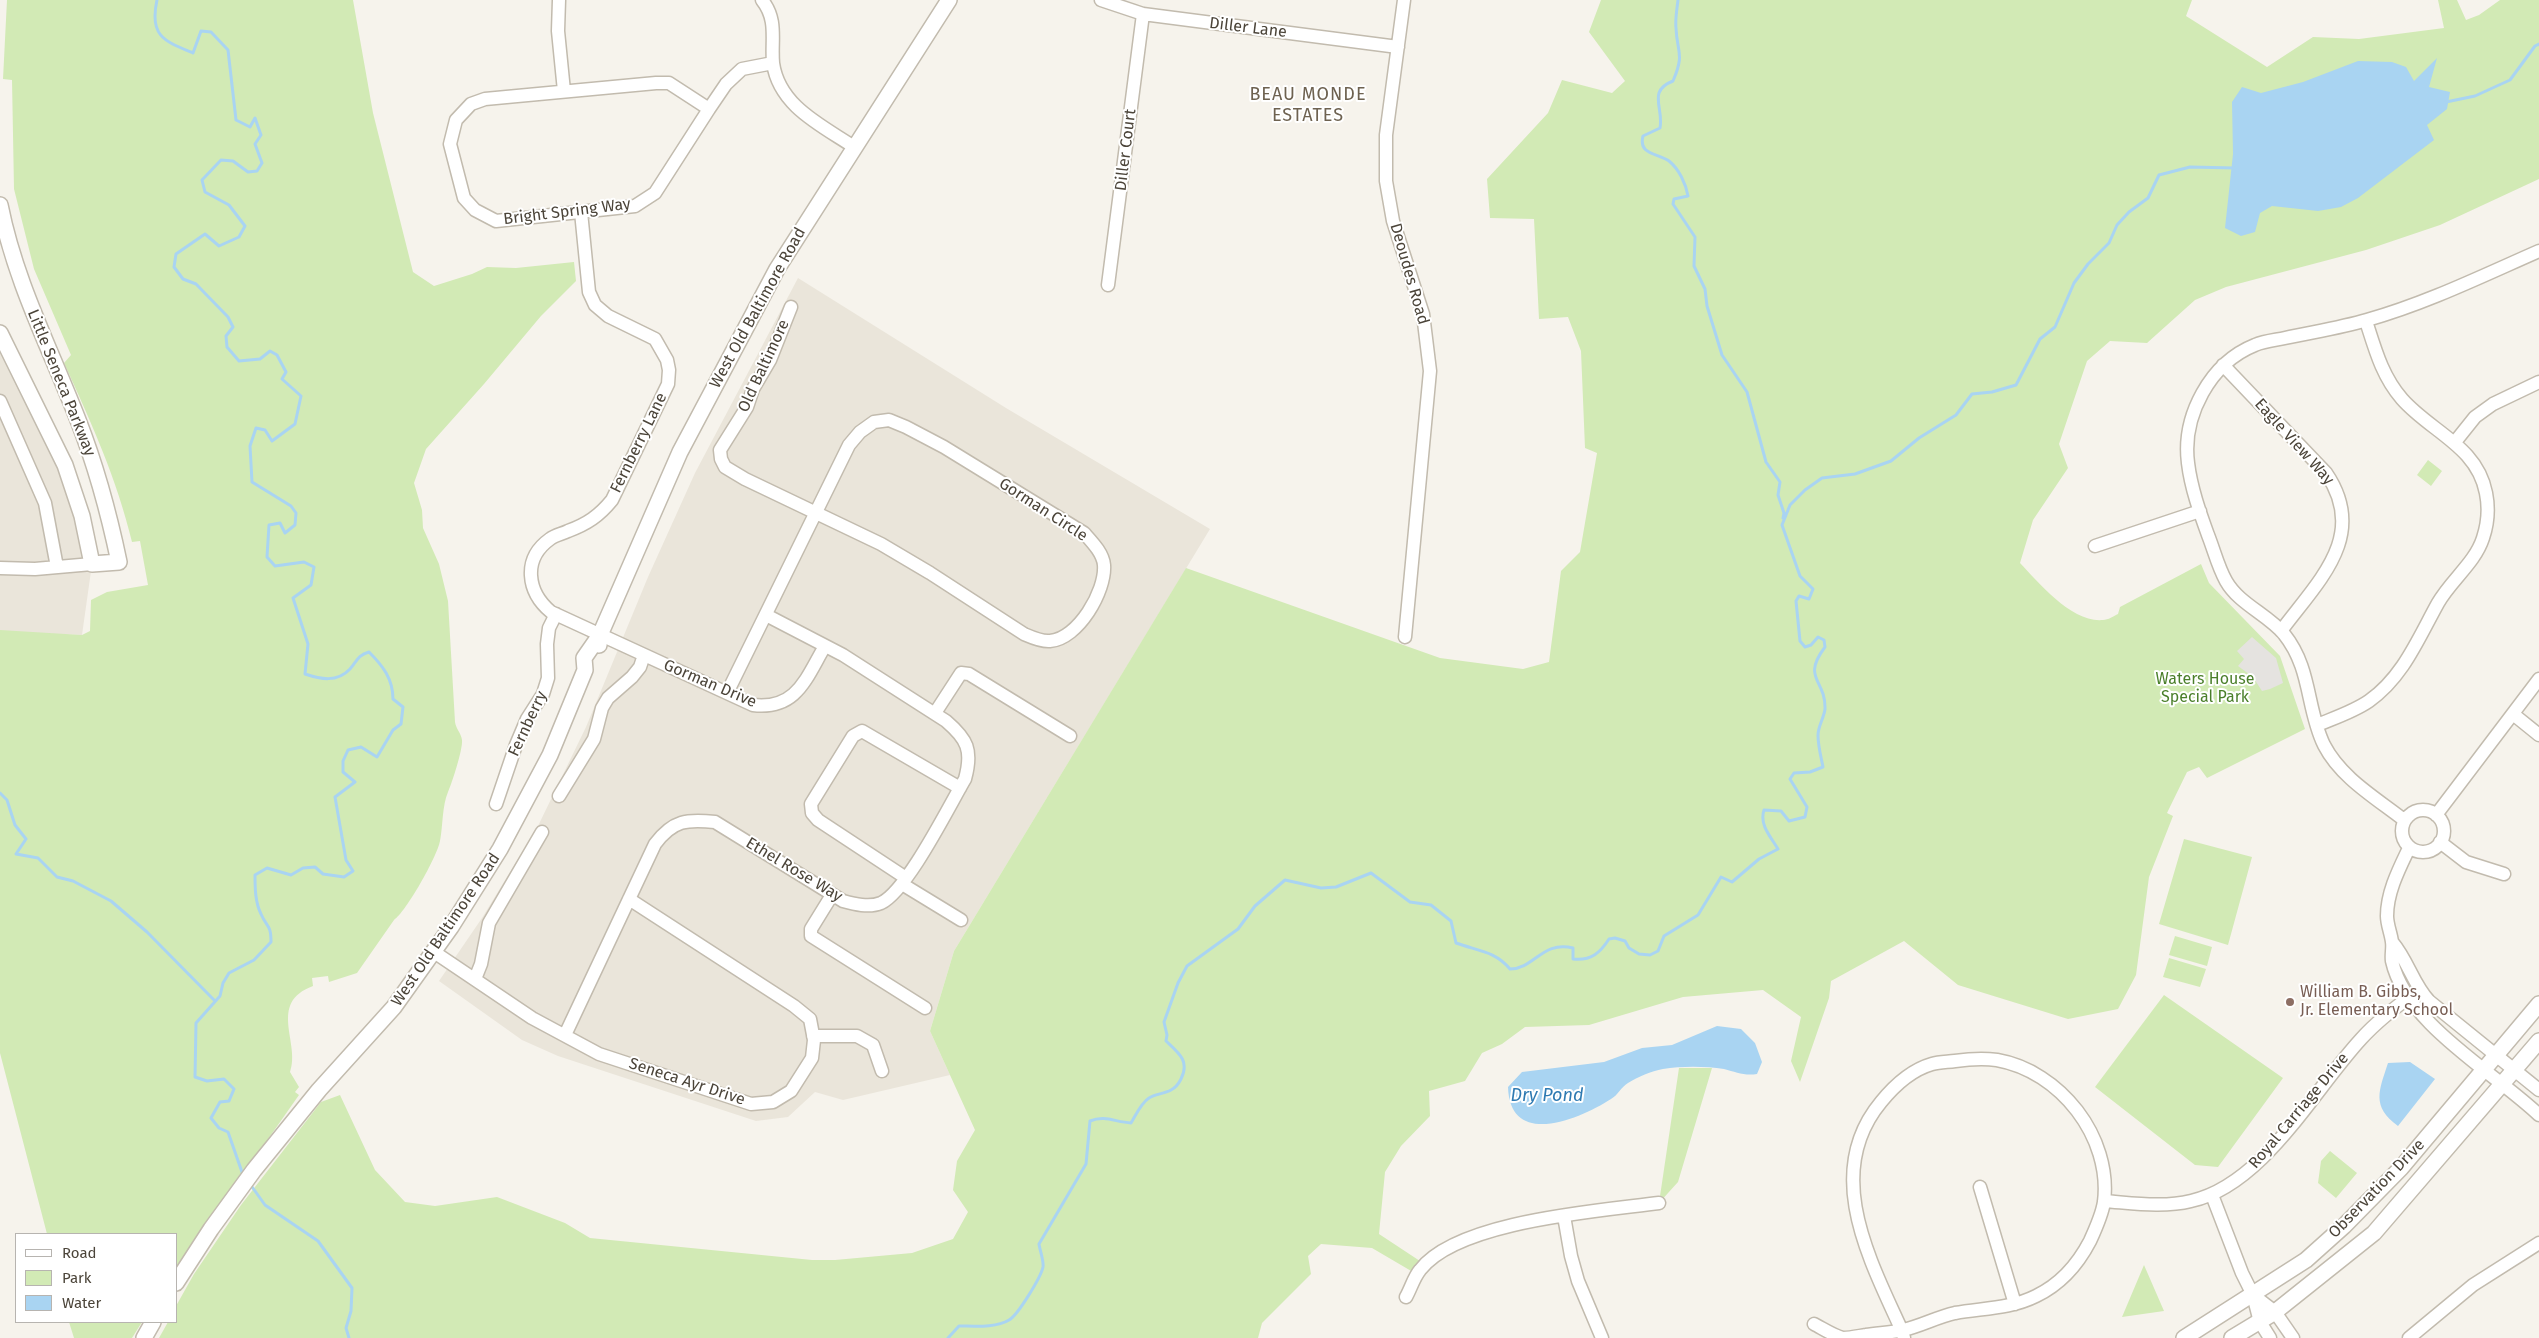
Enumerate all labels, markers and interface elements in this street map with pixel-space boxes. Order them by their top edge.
street label: Diller Lane [1208,14,1288,42]
district label: BEAU MONDE ESTATES [1248,84,1368,126]
street label: Diller Court [1111,108,1141,192]
street label: Bright Spring Way [502,195,632,229]
street label: Deoudes Road [1385,221,1433,327]
street label: West Old Baltimore Road [706,224,810,392]
street label: Little Seneca Parkway [23,307,99,459]
street label: Old Baltimore [734,317,794,415]
street label: Fernberry Lane [607,390,671,496]
street label: Eagle View Way [2250,395,2338,489]
street label: Gorman Circle [995,474,1091,546]
street label: Gorman Drive [661,656,759,712]
park label: Waters House Special Park [2155,670,2255,708]
street label: Fernberry [505,688,551,760]
street label: Ethel Rose Way [742,834,846,906]
street label: West Old Baltimore Road [388,850,504,1010]
place label: William B. Gibbs, Jr. Elementary School [2300,983,2453,1021]
marker: William B. Gibbs, Jr. Elementary School [2284,996,2296,1008]
street label: Royal Carriage Drive [2245,1049,2353,1173]
street label: Seneca Ayr Drive [627,1054,747,1110]
water label: Dry Pond [1511,1085,1583,1107]
street label: Observation Drive [2325,1136,2429,1242]
legend [15,1233,178,1323]
text: Road [62,1244,97,1262]
text: Park [62,1269,92,1287]
text: Water [62,1294,101,1312]

